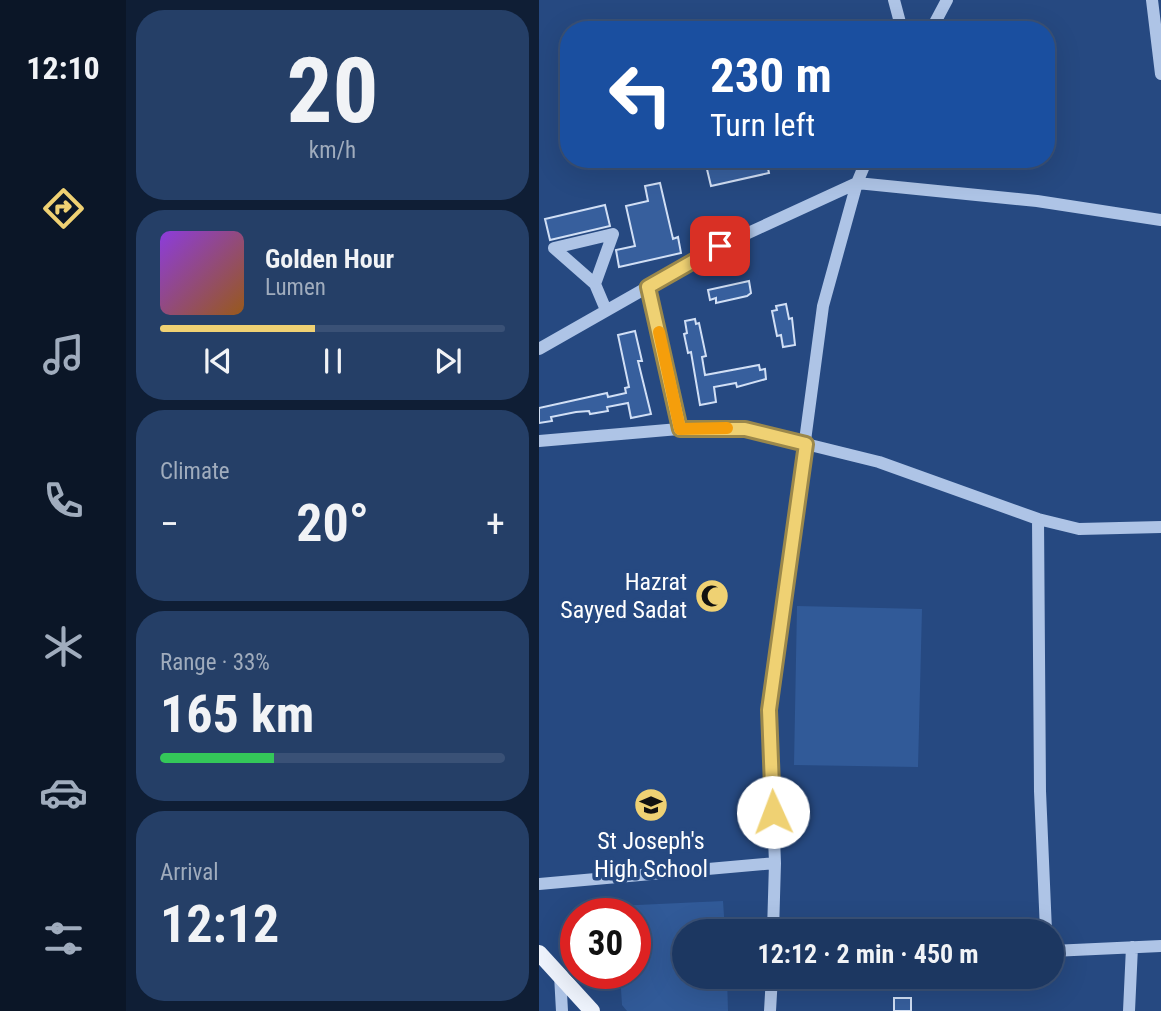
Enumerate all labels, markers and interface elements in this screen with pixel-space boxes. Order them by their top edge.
text: 20 [287,38,378,144]
text: 230 m [710,47,832,104]
text: 12:10 [26,49,100,87]
icon: left [595,49,686,140]
text: Turn left [710,106,815,144]
text: km/h [309,137,356,164]
icon: directions [39,184,88,233]
pin [690,216,750,276]
icon: arrive [701,227,739,265]
text: Golden Hour [265,244,394,274]
text: Lumen [265,274,326,301]
icon: music [39,330,88,379]
icon: previous [199,342,237,380]
icon: pause [314,342,352,380]
icon: next [429,342,467,380]
text: Climate [160,458,230,485]
icon: phone [39,476,88,525]
text: 20° [296,493,369,554]
text: − [160,502,179,546]
text: + [486,502,505,546]
place label: Hazrat Sayyed Sadat [560,568,687,624]
mosque icon: Hazrat Sayyed Sadat [693,577,731,615]
icon: climate [39,622,88,671]
text: Range · 33% [160,649,270,676]
text: 165 km [160,684,314,745]
icon: car [39,768,88,817]
position arrow [736,775,810,849]
school or university icon: St Joseph's High School [632,786,670,824]
place label: St Joseph's High School [594,827,708,883]
text: Arrival [160,859,219,886]
text: 12:12 [160,894,279,955]
speed limit sign: 30 [560,898,651,989]
icon: filters [39,914,88,963]
text: 12:12 · 2 min · 450 m [758,939,978,969]

